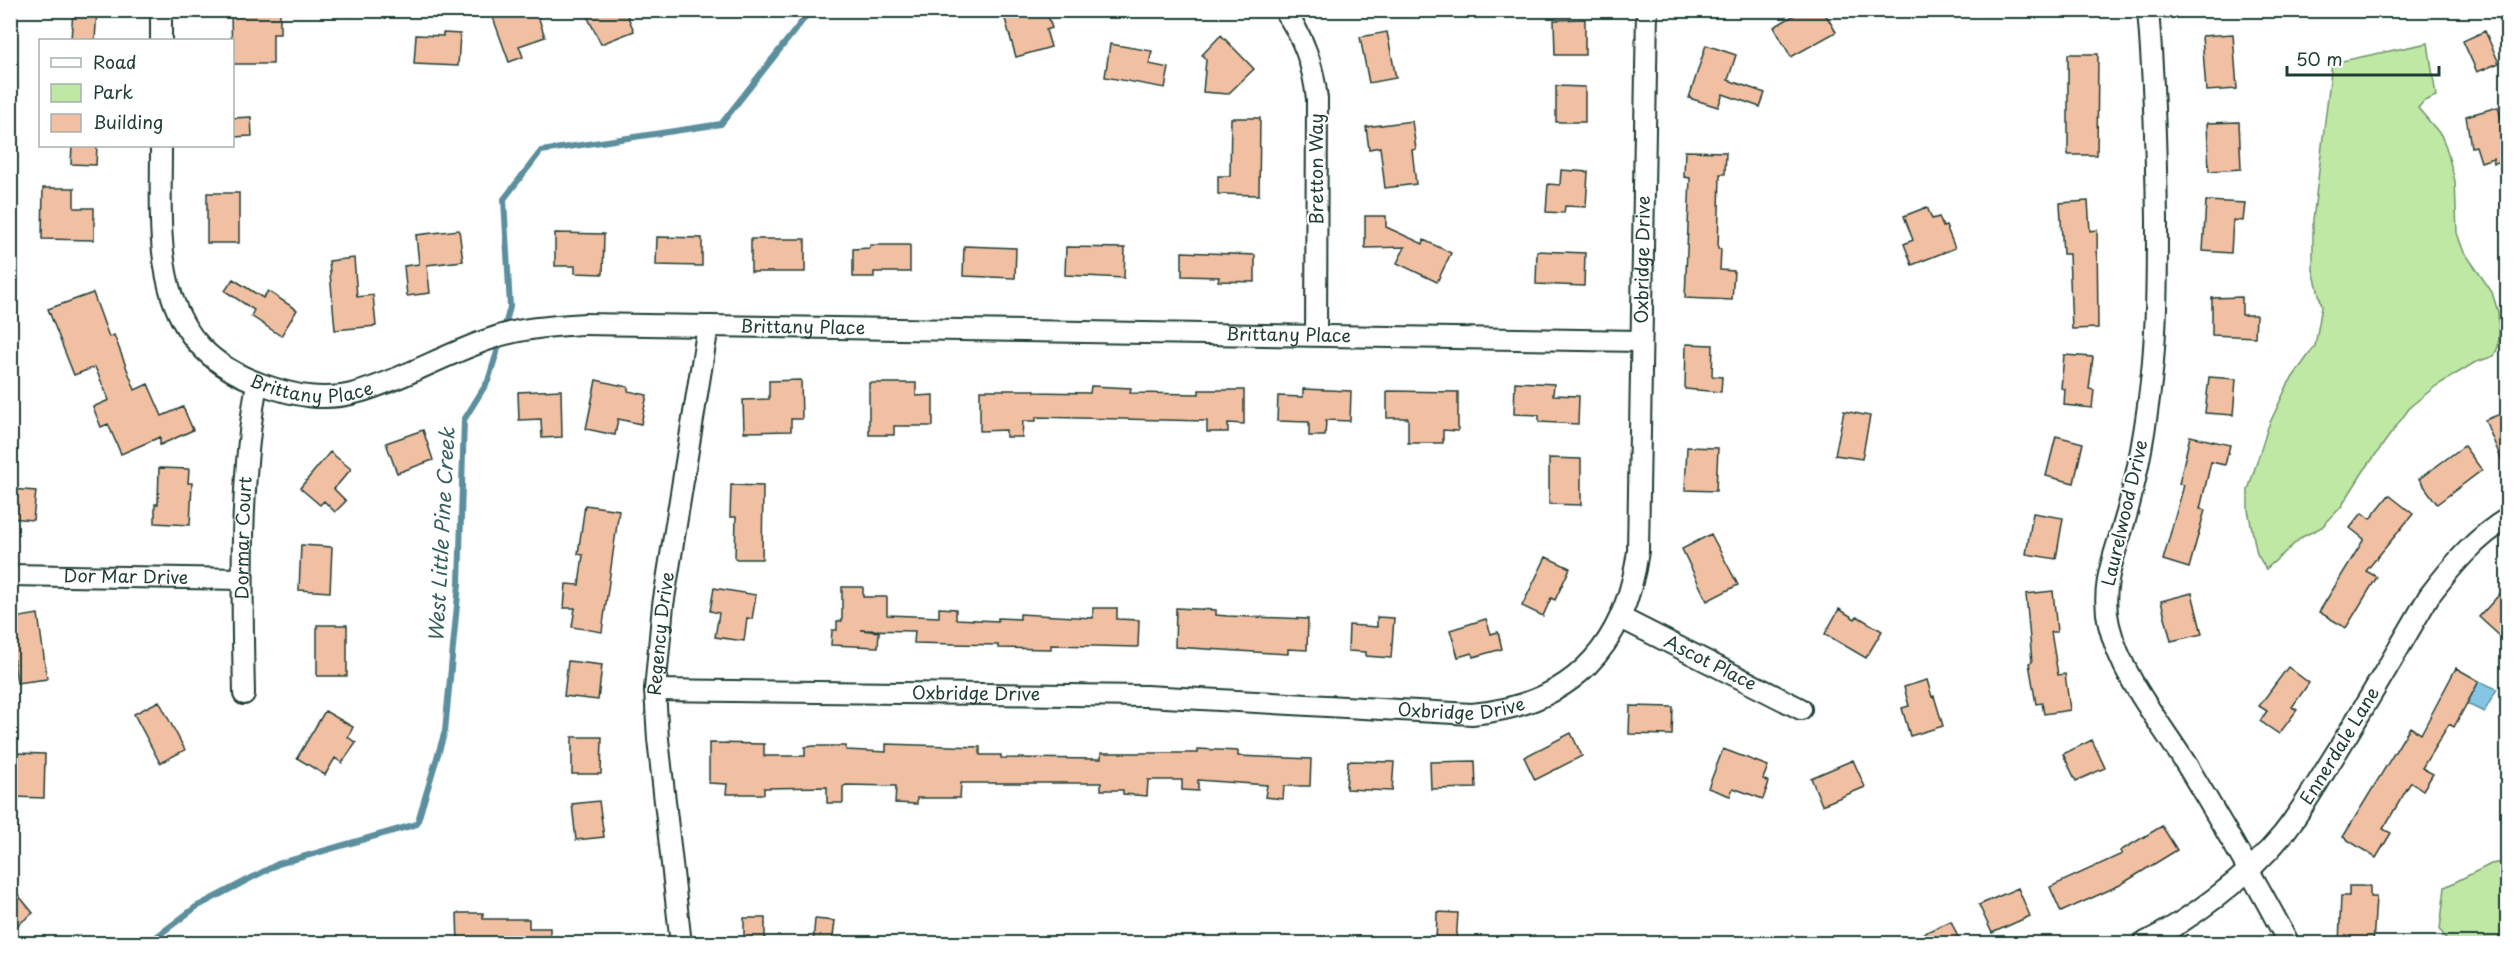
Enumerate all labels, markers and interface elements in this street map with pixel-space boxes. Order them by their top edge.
legend [39,39,234,147]
scale bar [2287,39,2438,77]
text: 50 m [2296,45,2343,72]
text: Road [93,48,137,75]
text: Park [93,78,133,105]
text: Building [93,108,163,135]
street label: Bretton Way [1302,113,1329,225]
street label: Oxbridge Drive [1627,195,1656,324]
street label: Brittany Place [740,312,865,341]
street label: Brittany Place [1226,319,1351,348]
street label: Brittany Place [246,366,376,409]
water label: West Little Pine Creek [420,426,462,643]
street label: Laurelwood Drive [2094,437,2153,588]
street label: Dormar Court [227,475,258,600]
street label: Dor Mar Drive [63,561,189,590]
street label: Regency Drive [640,570,680,697]
street label: Ascot Place [1660,627,1762,697]
street label: Oxbridge Drive [912,678,1040,707]
street label: Ennerdale Lane [2292,681,2385,810]
street label: Oxbridge Drive [1397,689,1528,726]

